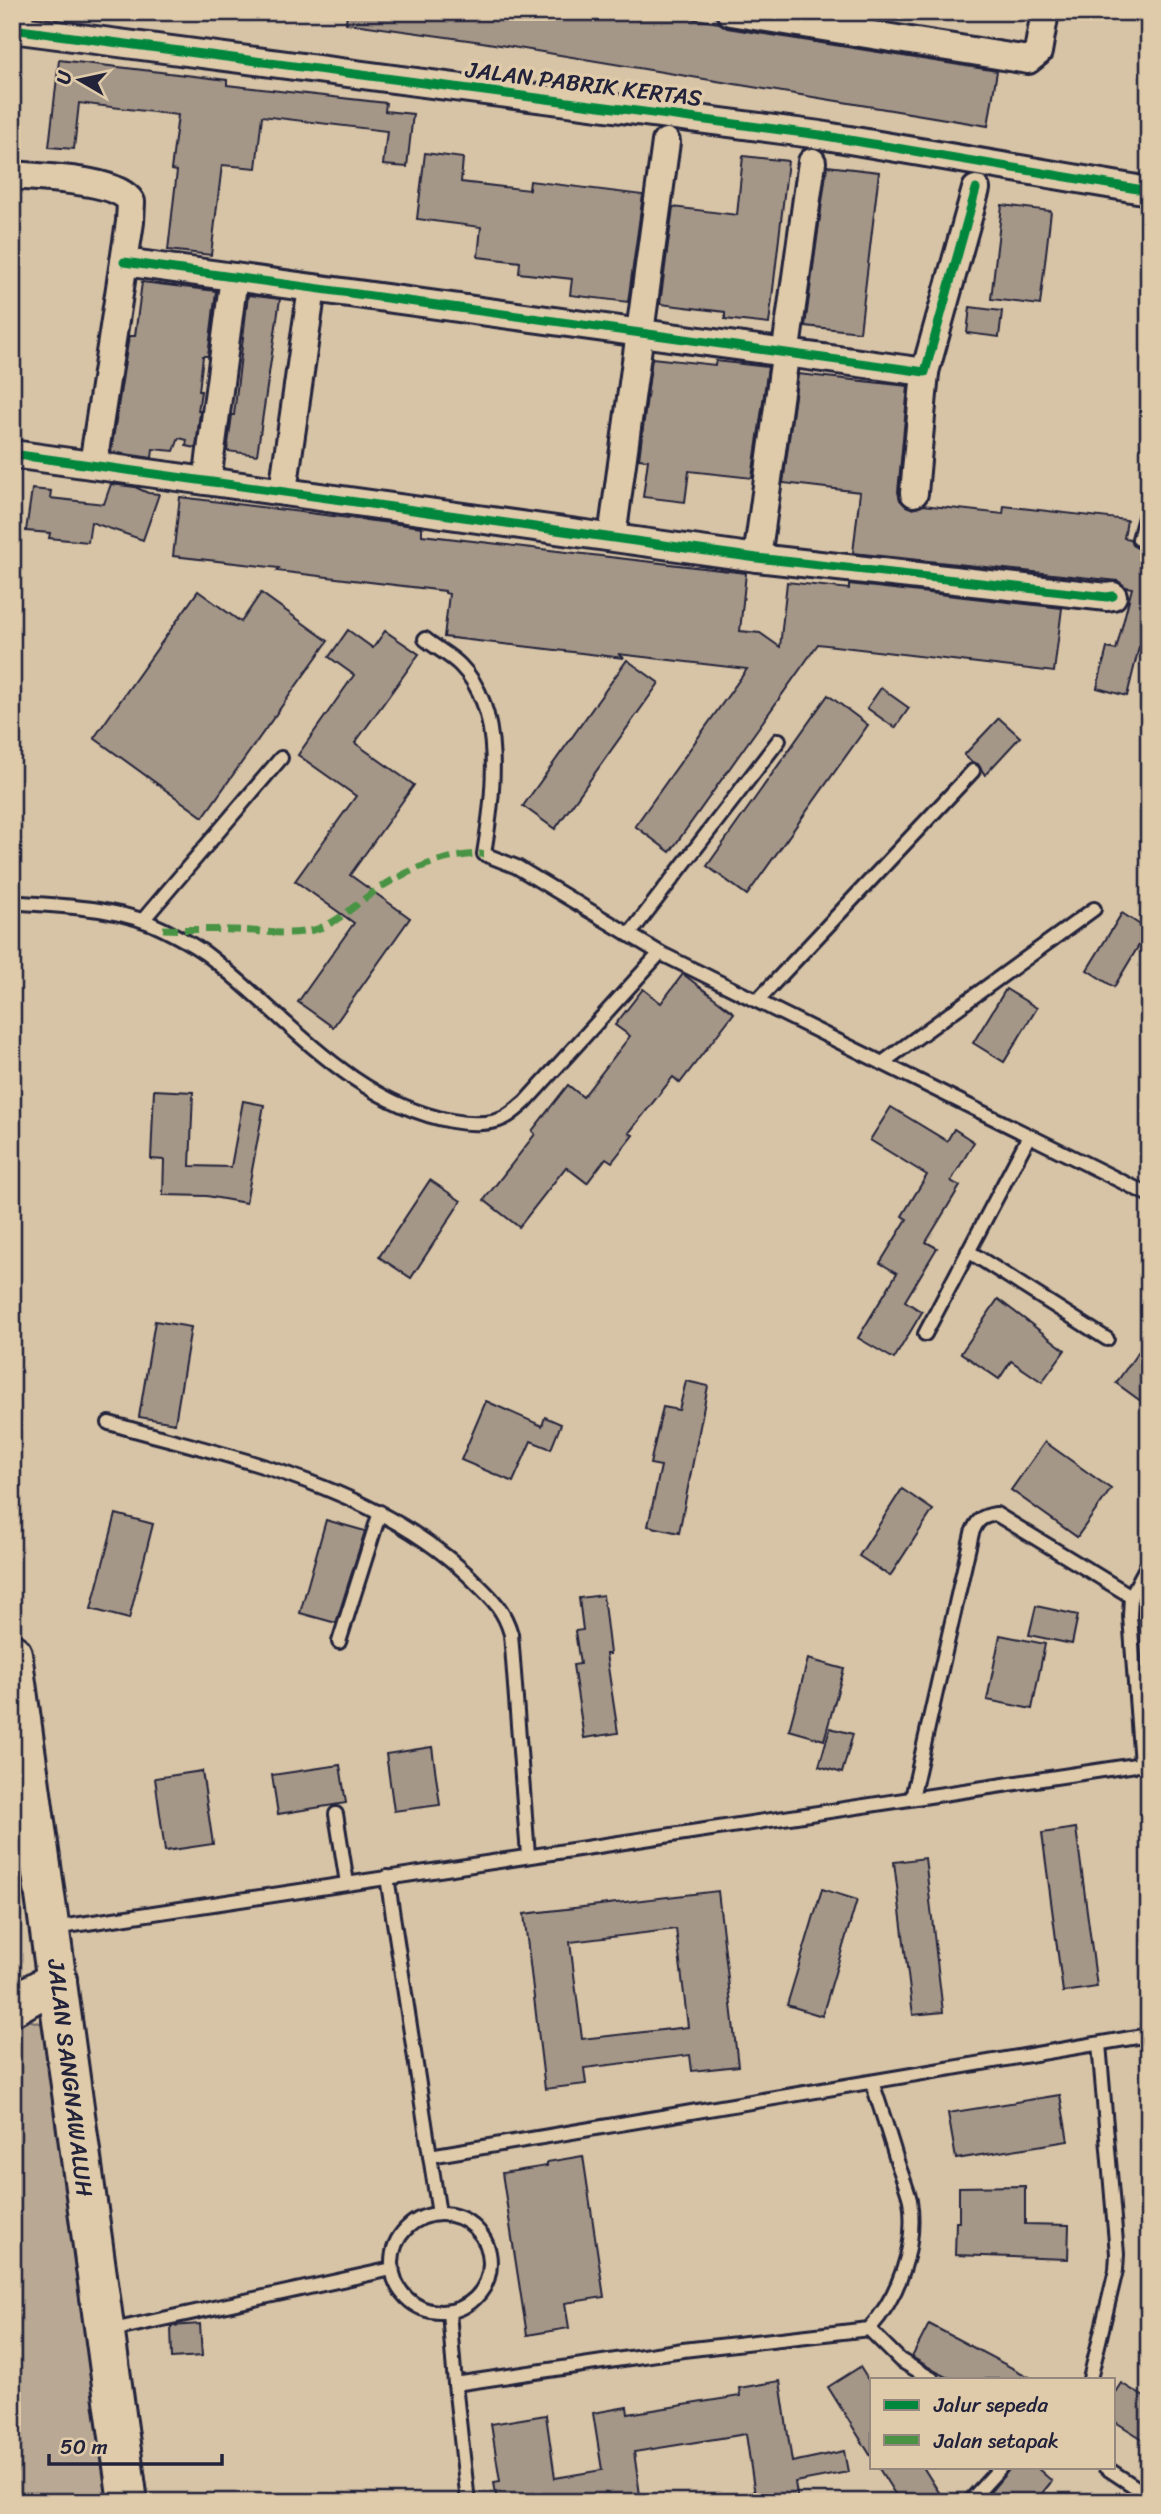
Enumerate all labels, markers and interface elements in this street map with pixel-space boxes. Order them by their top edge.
north arrow [46,46,116,116]
street label: JALAN PABRIK KERTAS [462,49,705,119]
text: U [46,67,81,86]
street label: JALAN SANGNAWALUH [35,1956,105,2200]
legend [870,2378,1116,2468]
text: Jalur sepeda [933,2386,1048,2424]
text: Jalan setapak [933,2422,1059,2460]
scale bar [49,2423,222,2467]
text: 50 m [60,2428,108,2466]

